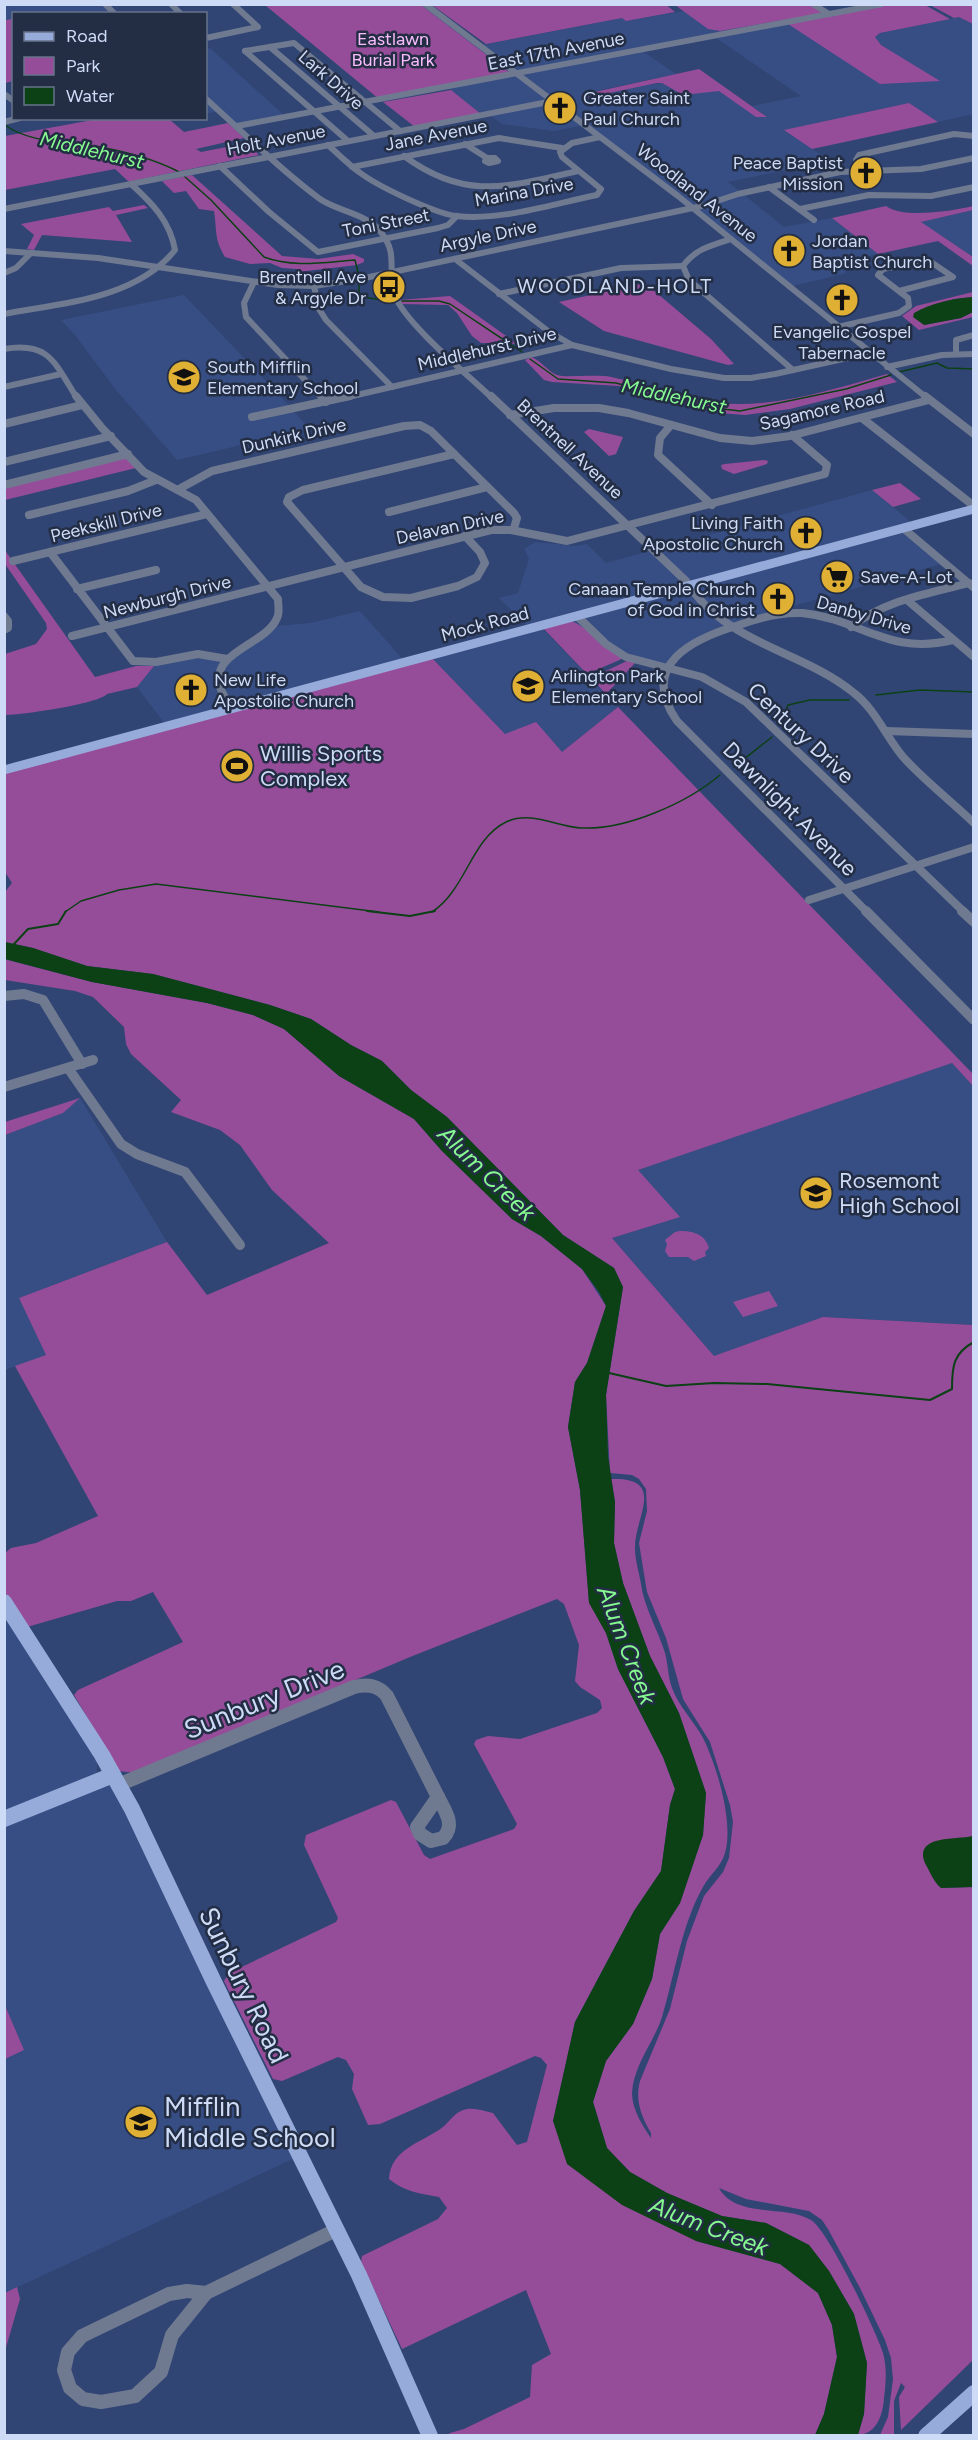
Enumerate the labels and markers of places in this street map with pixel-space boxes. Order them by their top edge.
place label: Greater Saint Paul Church [583,87,690,130]
church icon: Greater Saint Paul Church [542,90,578,126]
place label: Peace Baptist Mission [733,152,843,195]
church icon: Peace Baptist Mission [848,155,884,191]
place label: Jordan Baptist Church [812,230,932,273]
church icon: Jordan Baptist Church [771,233,807,269]
place label: Brentnell Ave & Argyle Dr [259,266,366,309]
bus stop icon: Brentnell Ave & Argyle Dr [371,269,407,305]
church icon: Evangelic Gospel Tabernacle [824,282,860,318]
place label: Evangelic Gospel Tabernacle [773,321,911,364]
place label: South Mifflin Elementary School [207,356,358,399]
school or university icon: South Mifflin Elementary School [166,359,202,395]
place label: Living Faith Apostolic Church [643,512,783,555]
church icon: Living Faith Apostolic Church [788,515,824,551]
supermarket icon: Save-A-Lot [819,559,855,595]
place label: Save-A-Lot [860,566,953,588]
place label: Canaan Temple Church of God in Christ [568,578,755,621]
church icon: Canaan Temple Church of God in Christ [760,581,796,617]
place label: Arlington Park Elementary School [551,665,702,708]
school or university icon: Arlington Park Elementary School [510,668,546,704]
place label: New Life Apostolic Church [214,669,354,712]
church icon: New Life Apostolic Church [173,672,209,708]
place label: Willis Sports Complex [260,740,382,792]
sports icon: Willis Sports Complex [219,748,255,784]
place label: Rosemont High School [839,1167,959,1219]
school or university icon: Rosemont High School [798,1175,834,1211]
place label: Mifflin Middle School [164,2090,336,2154]
school or university icon: Mifflin Middle School [123,2104,159,2140]

